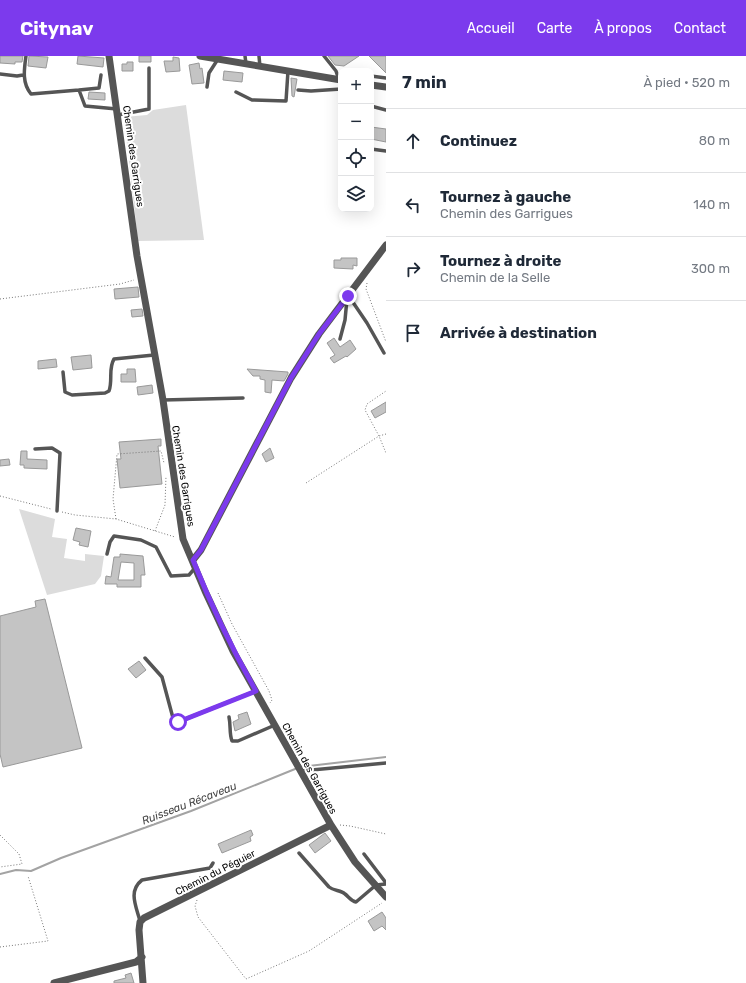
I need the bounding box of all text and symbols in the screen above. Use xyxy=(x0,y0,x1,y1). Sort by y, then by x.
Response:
text: Citynav xyxy=(20,17,93,40)
text: Accueil xyxy=(467,20,515,37)
text: Carte xyxy=(537,20,572,37)
text: À propos xyxy=(594,20,652,37)
text: Contact xyxy=(674,20,726,37)
map controls xyxy=(338,68,374,212)
button: + xyxy=(338,68,374,104)
text: 7 min xyxy=(402,72,447,92)
text: À pied · 520 m xyxy=(644,75,730,90)
button: − xyxy=(338,104,374,140)
street label: Chemin des Garrigues xyxy=(120,105,146,208)
icon: ahead xyxy=(402,130,424,152)
text: Continuez xyxy=(440,132,517,150)
text: 80 m xyxy=(699,133,730,148)
button: locate xyxy=(338,140,374,176)
button: layers xyxy=(338,176,374,212)
text: Tournez à gauche xyxy=(440,188,571,206)
icon: left xyxy=(402,194,424,216)
text: 140 m xyxy=(693,197,730,212)
text: Chemin des Garrigues xyxy=(440,206,573,221)
text: Tournez à droite xyxy=(440,252,561,270)
icon: right xyxy=(402,258,424,280)
text: 300 m xyxy=(691,261,730,276)
text: Chemin de la Selle xyxy=(440,270,550,285)
route end xyxy=(339,287,357,305)
icon: arrive xyxy=(402,322,424,344)
text: Arrivée à destination xyxy=(440,324,597,342)
street label: Chemin des Garrigues xyxy=(169,425,197,528)
route start xyxy=(169,713,187,731)
street label: Chemin des Garrigues xyxy=(279,721,339,816)
water label: Ruisseau Récaveau xyxy=(140,779,239,828)
street label: Chemin du Péguier xyxy=(173,847,258,898)

